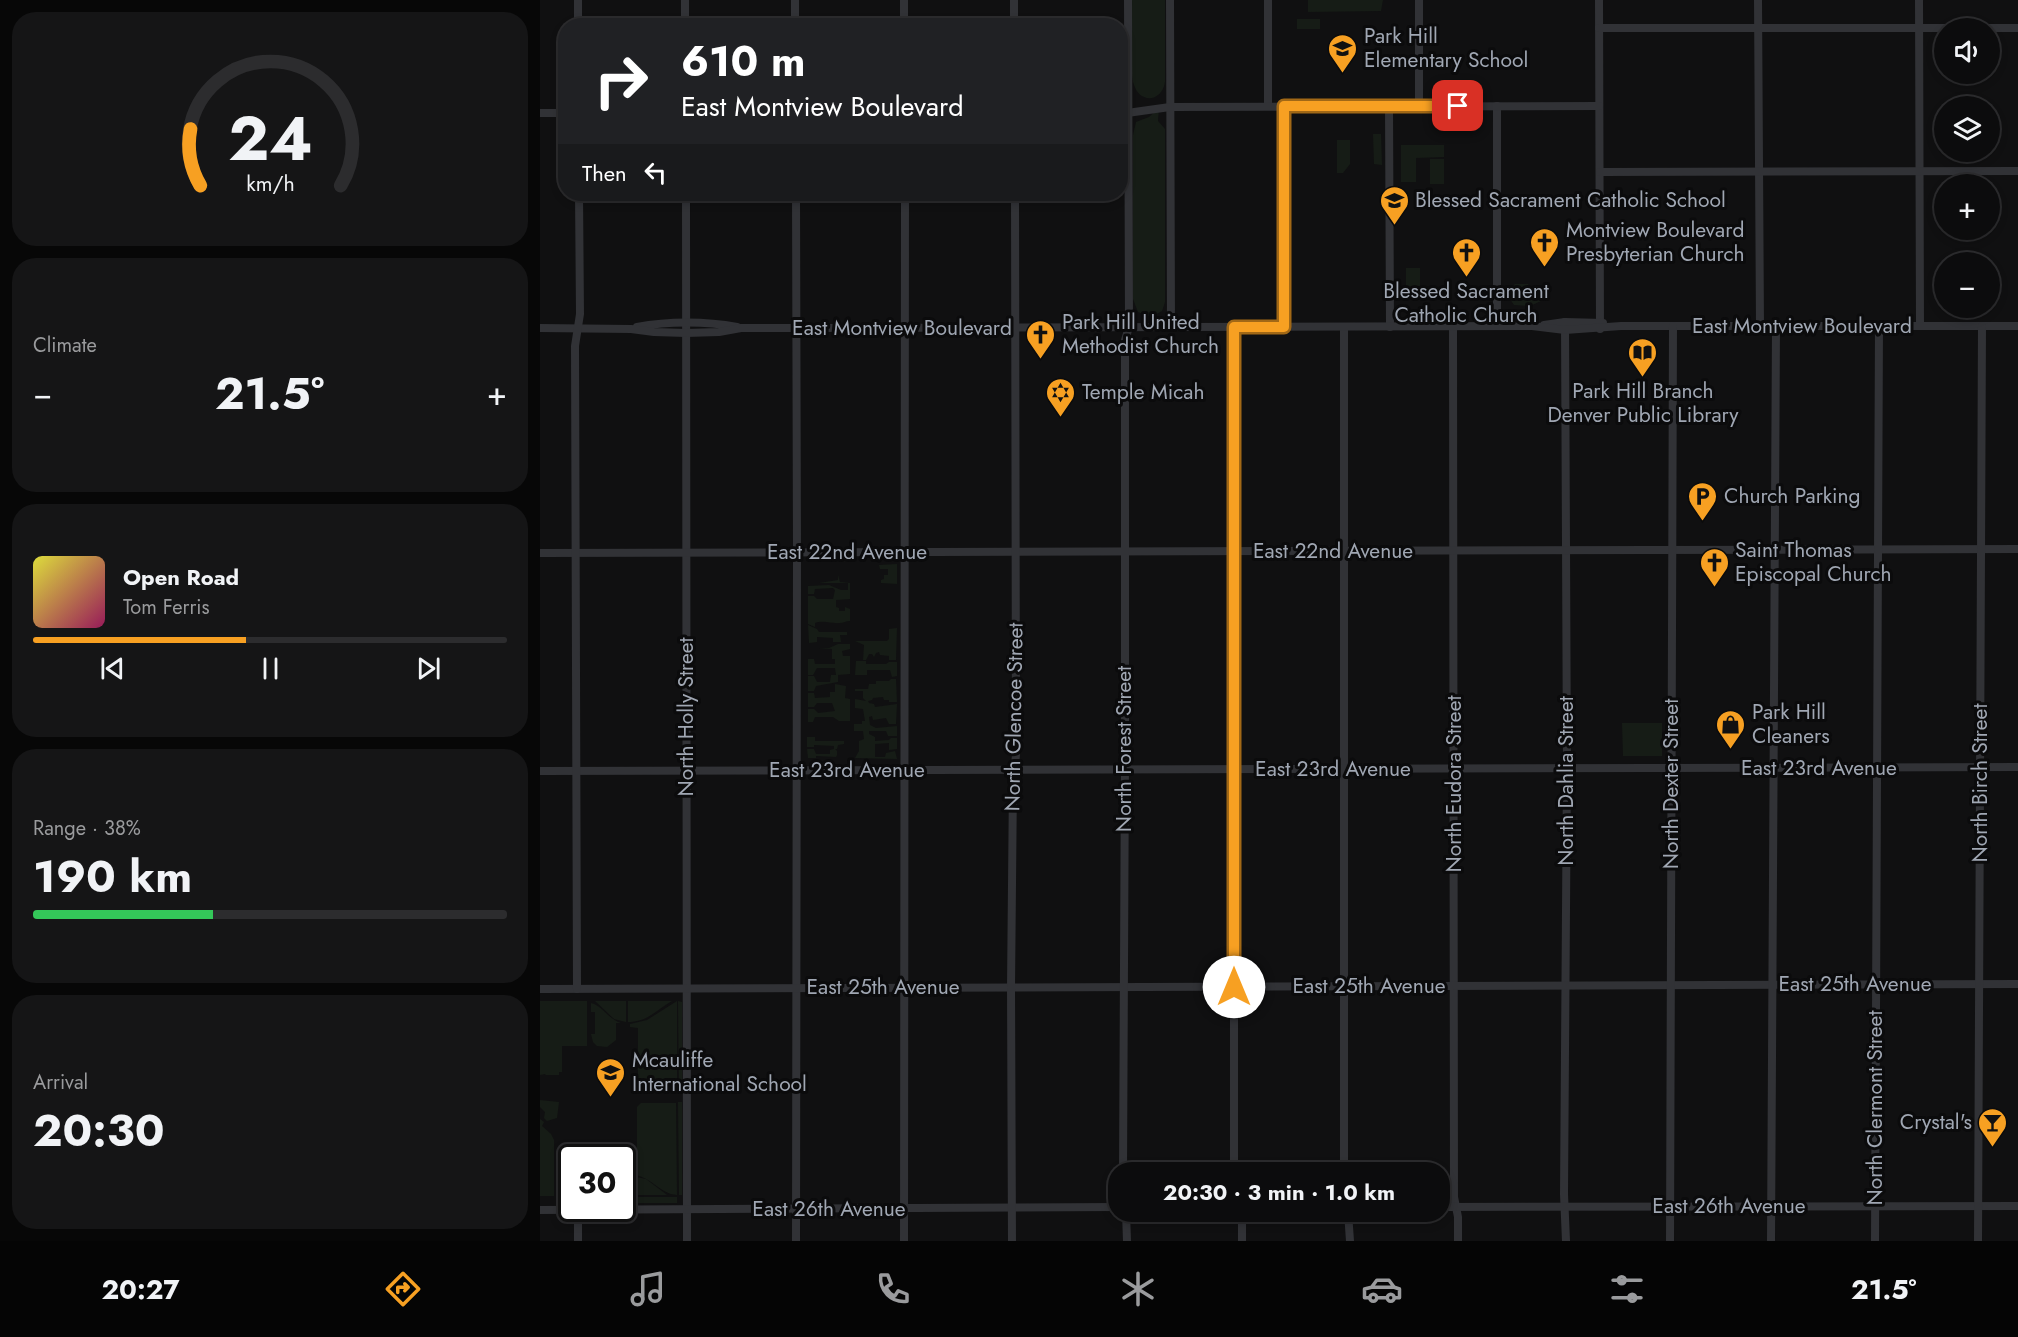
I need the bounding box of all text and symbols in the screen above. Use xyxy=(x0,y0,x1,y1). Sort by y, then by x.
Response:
map controls xyxy=(1934,18,2000,318)
button: sound xyxy=(1934,18,2000,84)
place label: Park Hill Elementary School xyxy=(1364,21,1528,75)
text: 610 m xyxy=(681,31,805,92)
school or university icon: Park Hill Elementary School xyxy=(1327,32,1359,74)
icon: right xyxy=(582,42,660,120)
pin xyxy=(1432,80,1483,131)
text: East Montview Boulevard xyxy=(681,87,964,126)
icon: arrive xyxy=(1441,89,1474,122)
text: 24 xyxy=(228,93,312,183)
button: layers xyxy=(1934,96,2000,162)
icon: left xyxy=(639,156,672,189)
text: Then xyxy=(582,157,627,189)
text: km/h xyxy=(246,168,294,199)
button: + xyxy=(1934,174,2000,240)
school or university icon: Blessed Sacrament Catholic School xyxy=(1378,184,1410,226)
place label: Blessed Sacrament Catholic School xyxy=(1415,185,1726,215)
place label: Montview Boulevard Presbyterian Church xyxy=(1566,215,1744,269)
church icon: Montview Boulevard Presbyterian Church xyxy=(1529,226,1561,268)
church icon: Blessed Sacrament Catholic Church xyxy=(1450,236,1482,278)
button: − xyxy=(1934,252,2000,318)
place label: Blessed Sacrament Catholic Church xyxy=(1383,276,1549,330)
place label: Park Hill United Methodist Church xyxy=(1062,307,1219,361)
street label: East Montview Boulevard xyxy=(1692,311,1912,341)
street label: East Montview Boulevard xyxy=(792,313,1012,343)
church icon: Park Hill United Methodist Church xyxy=(1025,318,1057,360)
text: Climate xyxy=(33,331,97,360)
library icon: Park Hill Branch Denver Public Library xyxy=(1627,336,1659,378)
text: 21.5° xyxy=(215,361,324,426)
text: − xyxy=(33,370,52,417)
text: + xyxy=(487,370,507,417)
synagogue icon: Temple Micah xyxy=(1045,376,1077,418)
place label: Park Hill Branch Denver Public Library xyxy=(1547,376,1739,430)
place label: Temple Micah xyxy=(1082,377,1204,407)
parking icon: Church Parking xyxy=(1687,480,1719,522)
place label: Church Parking xyxy=(1724,481,1861,511)
place label: Saint Thomas Episcopal Church xyxy=(1735,535,1892,589)
street label: East 22nd Avenue xyxy=(1253,536,1413,566)
street label: East 22nd Avenue xyxy=(767,537,927,567)
church icon: Saint Thomas Episcopal Church xyxy=(1698,546,1730,588)
text: Open Road xyxy=(123,561,239,593)
text: Tom Ferris xyxy=(123,593,210,622)
street label: North Glencoe Street xyxy=(997,622,1031,812)
street label: North Holly Street xyxy=(671,637,701,797)
icon: previous xyxy=(96,652,129,685)
icon: pause xyxy=(254,652,287,685)
icon: next xyxy=(412,652,445,685)
street label: North Forest Street xyxy=(1109,666,1139,832)
street label: North Eudora Street xyxy=(1439,695,1469,873)
street label: North Dahlia Street xyxy=(1551,696,1581,866)
place label: Park Hill Cleaners xyxy=(1752,697,1830,751)
street label: North Dexter Street xyxy=(1656,699,1686,869)
street label: North Birch Street xyxy=(1965,704,1995,862)
shop icon: Park Hill Cleaners xyxy=(1715,708,1747,750)
street label: East 23rd Avenue xyxy=(1741,753,1897,783)
street label: East 23rd Avenue xyxy=(1255,754,1411,784)
street label: East 23rd Avenue xyxy=(769,755,925,785)
text: Range · 38% xyxy=(33,814,141,843)
text: 190 km xyxy=(33,844,192,909)
position arrow xyxy=(1202,955,1266,1019)
street label: East 25th Avenue xyxy=(1778,969,1932,999)
street label: East 25th Avenue xyxy=(1292,971,1446,1001)
street label: East 25th Avenue xyxy=(806,972,960,1002)
street label: North Clermont Street xyxy=(1860,1011,1890,1205)
place label: Mcauliffe International School xyxy=(632,1045,807,1099)
school or university icon: Mcauliffe International School xyxy=(595,1056,627,1098)
text: Arrival xyxy=(33,1068,88,1097)
text: 20:30 xyxy=(33,1098,165,1163)
bar icon: Crystal's xyxy=(1977,1106,2009,1148)
place label: Crystal's xyxy=(1900,1107,1972,1137)
speed limit sign: 30 xyxy=(558,1144,636,1222)
text: 20:30 · 3 min · 1.0 km xyxy=(1163,1176,1395,1208)
street label: East 26th Avenue xyxy=(1652,1191,1806,1221)
street label: East 26th Avenue xyxy=(752,1194,906,1224)
icon: directions xyxy=(382,1268,424,1310)
icon: music xyxy=(627,1268,669,1310)
icon: phone xyxy=(872,1268,914,1310)
icon: climate xyxy=(1117,1268,1159,1310)
icon: car xyxy=(1361,1268,1403,1310)
icon: filters xyxy=(1606,1268,1648,1310)
text: 20:27 xyxy=(101,1270,180,1309)
text: 21.5° xyxy=(1851,1270,1917,1309)

